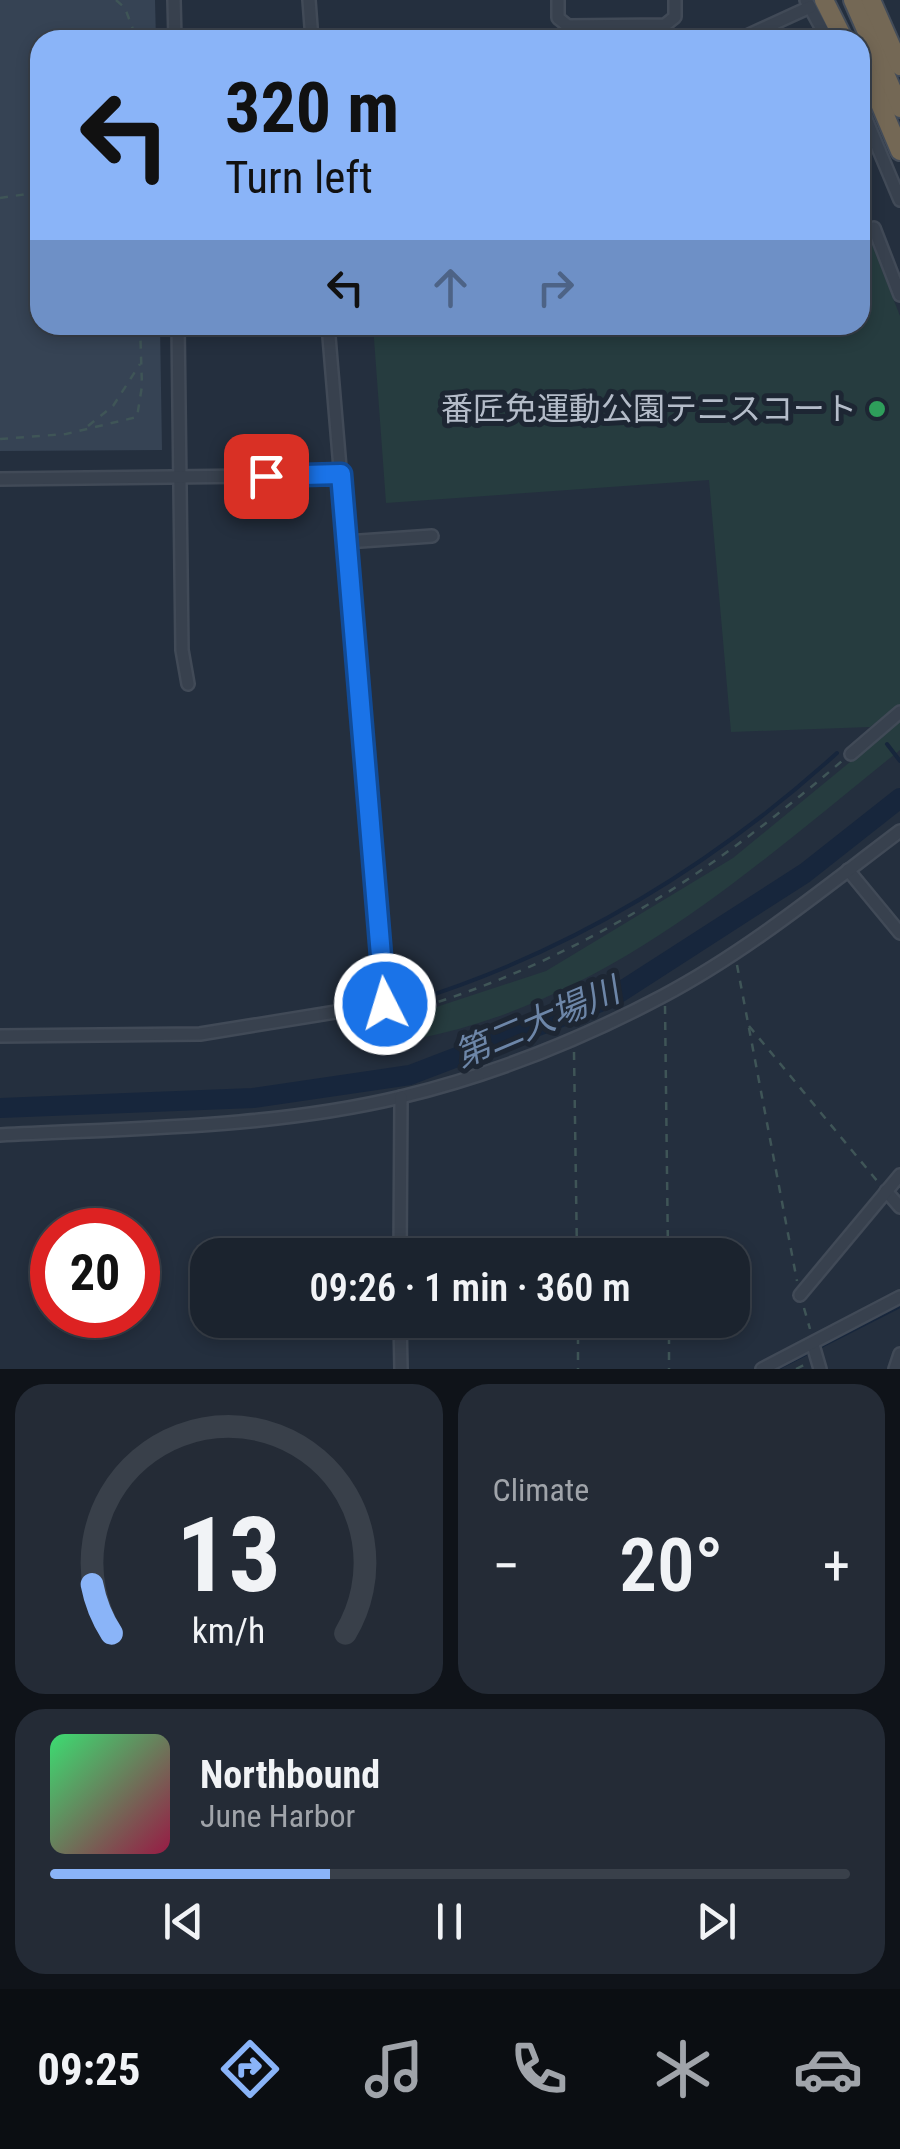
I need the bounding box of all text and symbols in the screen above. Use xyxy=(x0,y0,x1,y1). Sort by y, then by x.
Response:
text: 320 m xyxy=(225,67,399,149)
icon: left xyxy=(60,70,190,200)
text: Turn left xyxy=(225,151,373,204)
icon: left xyxy=(318,260,373,315)
icon: ahead xyxy=(423,260,478,315)
icon: right xyxy=(528,260,583,315)
place label: 番匠免運動公園テニスコート xyxy=(441,390,857,428)
marker: 番匠免運動公園テニスコート xyxy=(866,398,888,420)
pin xyxy=(224,434,309,519)
icon: arrive xyxy=(239,449,294,504)
position arrow xyxy=(333,952,437,1056)
water label: 第二大場川 xyxy=(448,968,629,1076)
speed limit sign: 20 xyxy=(30,1208,160,1338)
text: 09:26 · 1 min · 360 m xyxy=(310,1266,630,1310)
text: Climate xyxy=(493,1471,589,1509)
text: 13 xyxy=(176,1495,281,1616)
text: 20° xyxy=(619,1521,724,1609)
text: − xyxy=(493,1534,520,1598)
text: + xyxy=(823,1534,850,1598)
text: km/h xyxy=(192,1610,266,1652)
text: Northbound xyxy=(200,1753,380,1797)
text: June Harbor xyxy=(200,1797,355,1835)
icon: previous xyxy=(156,1894,211,1949)
icon: pause xyxy=(422,1894,477,1949)
icon: next xyxy=(689,1894,744,1949)
icon: directions xyxy=(215,2034,285,2104)
icon: music xyxy=(359,2034,429,2104)
icon: phone xyxy=(504,2034,574,2104)
icon: climate xyxy=(648,2034,718,2104)
icon: car xyxy=(793,2034,863,2104)
text: 09:25 xyxy=(37,2043,141,2096)

